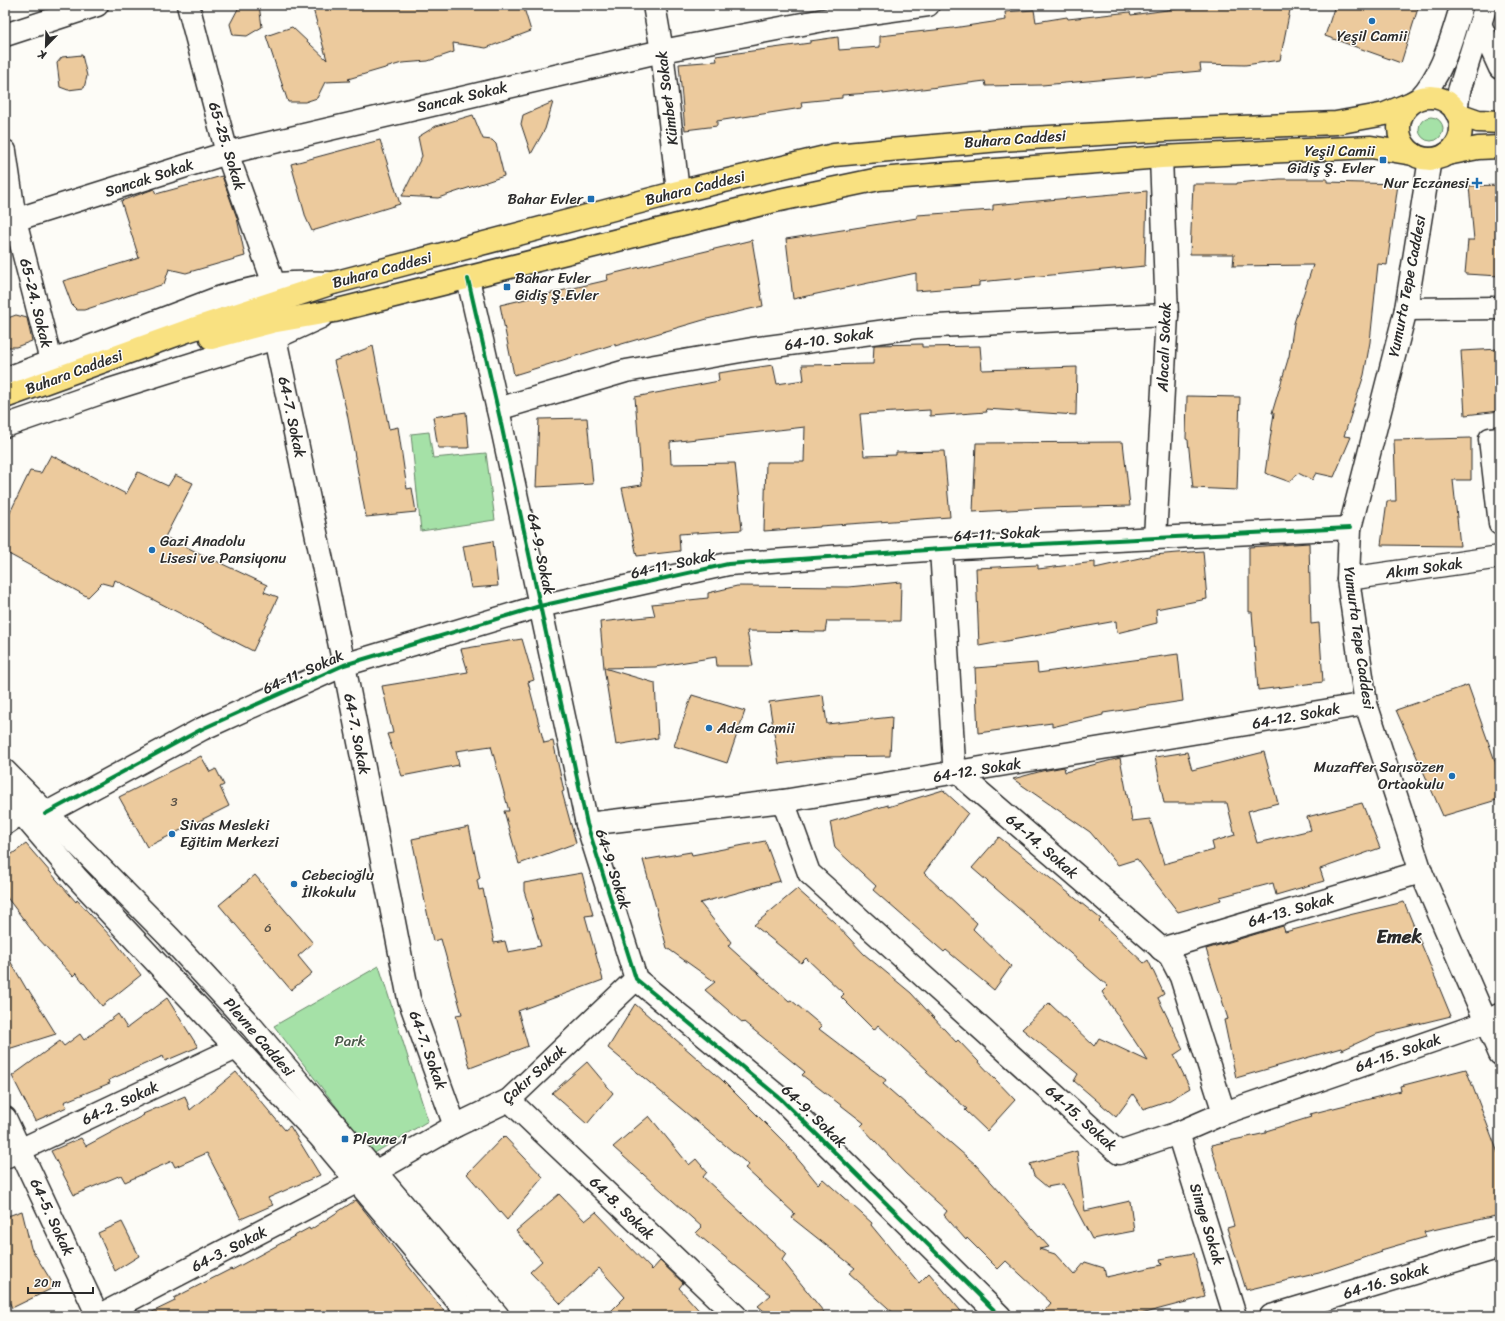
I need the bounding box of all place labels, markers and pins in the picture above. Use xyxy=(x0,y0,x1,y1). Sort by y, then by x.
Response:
marker: Yeşil Camii xyxy=(1367,16,1377,26)
place label: Yeşil Camii xyxy=(1337,23,1408,49)
place label: Yeşil Camii Gidiş Ş. Evler xyxy=(1287,138,1376,181)
marker: Yeşil Camii Gidiş Ş. Evler xyxy=(1378,155,1388,165)
place label: Nur Eczanesi xyxy=(1384,170,1470,196)
marker: Nur Eczanesi xyxy=(1472,178,1482,188)
place label: Bahar Evler xyxy=(508,186,584,212)
marker: Bahar Evler xyxy=(586,194,596,204)
place label: Bahar Evler Gidiş Ş.Evler xyxy=(515,265,600,308)
marker: Bahar Evler Gidiş Ş.Evler xyxy=(502,282,512,292)
place label: Gazi Anadolu Lisesi ve Pansiyonu xyxy=(160,528,286,571)
marker: Gazi Anadolu Lisesi ve Pansiyonu xyxy=(147,545,157,555)
place label: Adem Camii xyxy=(716,715,795,741)
marker: Adem Camii xyxy=(704,723,714,733)
place label: Muzaffer Sarısözen Ortaokulu xyxy=(1314,754,1444,797)
marker: Muzaffer Sarısözen Ortaokulu xyxy=(1447,771,1457,781)
place label: Sivas Mesleki Eğitim Merkezi xyxy=(180,812,280,855)
marker: Sivas Mesleki Eğitim Merkezi xyxy=(167,829,177,839)
place label: Cebecioğlu İlkokulu xyxy=(301,862,374,905)
marker: Cebecioğlu İlkokulu xyxy=(289,879,299,889)
place label: Plevne 1 xyxy=(353,1126,407,1152)
marker: Plevne 1 xyxy=(340,1134,350,1144)

